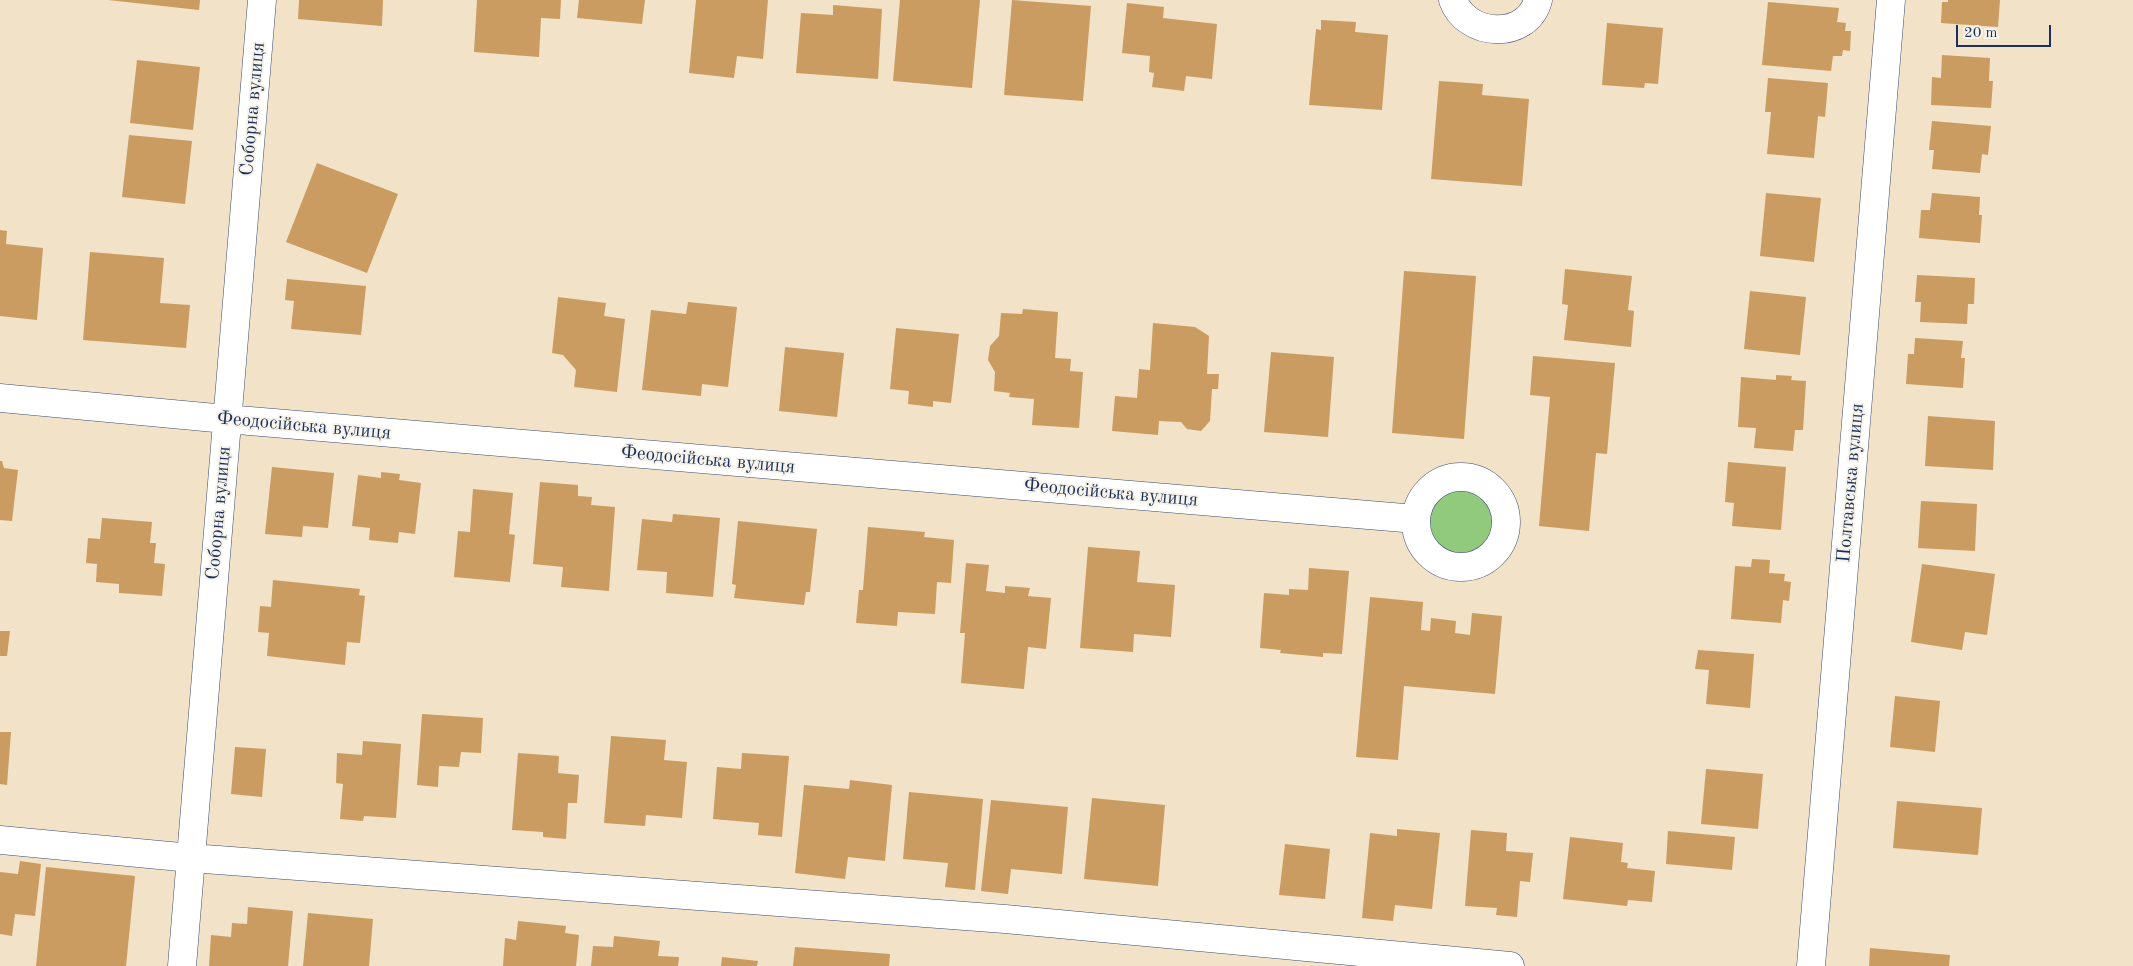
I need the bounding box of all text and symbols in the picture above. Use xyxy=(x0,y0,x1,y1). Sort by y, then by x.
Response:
scale bar xyxy=(1958,15,2053,47)
text: 20 m xyxy=(1964,26,1998,41)
street label: Соборна вулиця xyxy=(236,41,270,177)
street label: Полтавська вулиця xyxy=(1833,402,1869,564)
street label: Феодосійська вулиця xyxy=(216,407,392,445)
street label: Феодосійська вулиця xyxy=(620,441,796,479)
street label: Соборна вулиця xyxy=(202,445,236,581)
street label: Феодосійська вулиця xyxy=(1023,474,1199,512)

